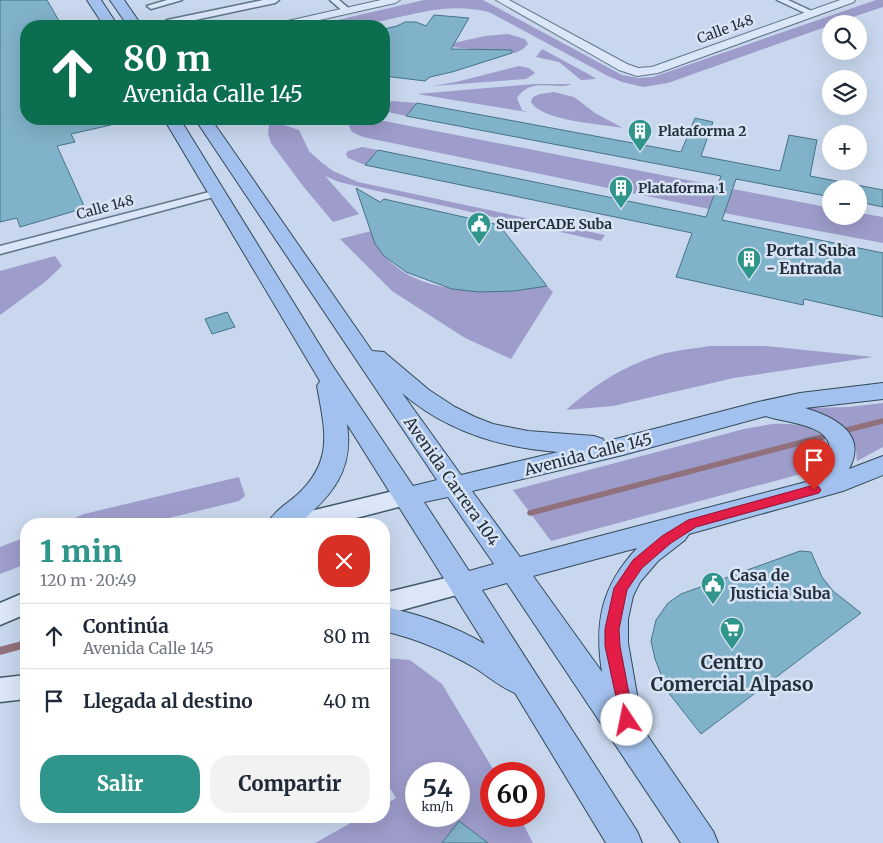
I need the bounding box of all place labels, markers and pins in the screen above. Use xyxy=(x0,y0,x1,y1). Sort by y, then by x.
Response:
building icon: Plataforma 2 xyxy=(627,118,653,152)
place label: Plataforma 2 xyxy=(658,122,747,140)
building icon: Plataforma 1 xyxy=(608,175,634,209)
place label: Plataforma 1 xyxy=(638,179,725,197)
public building icon: SuperCADE Suba xyxy=(466,211,492,245)
place label: SuperCADE Suba xyxy=(496,215,612,233)
place label: Portal Suba - Entrada xyxy=(766,240,856,278)
building icon: Portal Suba - Entrada xyxy=(736,246,762,280)
pin xyxy=(793,439,835,490)
place label: Casa de Justicia Suba xyxy=(729,565,831,603)
public building icon: Casa de Justicia Suba xyxy=(700,571,726,605)
supermarket icon: Centro Comercial Alpaso xyxy=(719,616,745,650)
place label: Centro Comercial Alpaso xyxy=(651,650,813,696)

